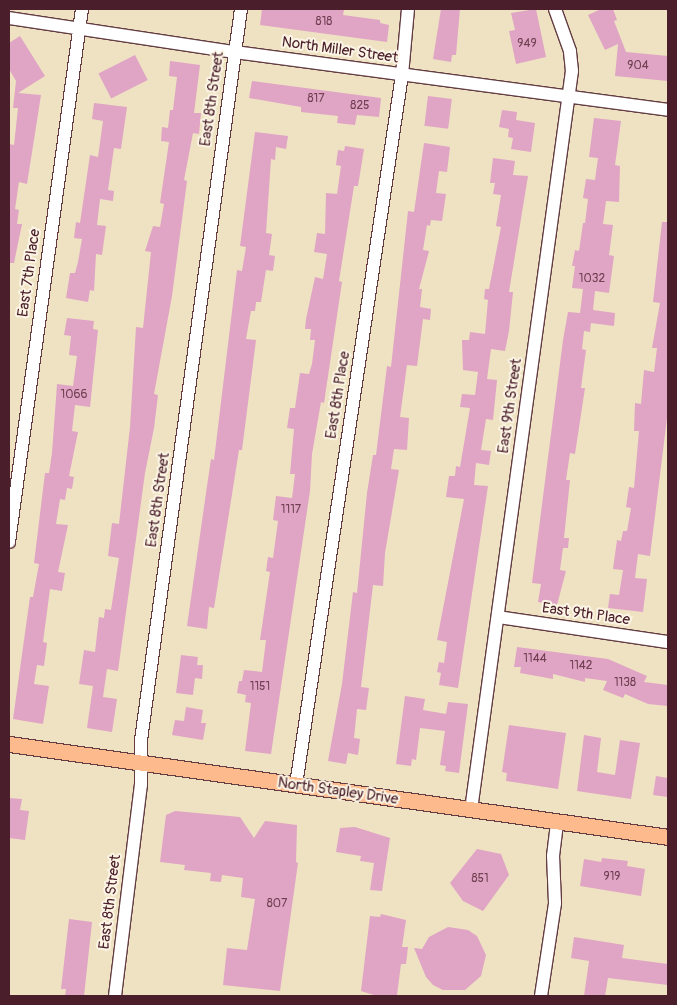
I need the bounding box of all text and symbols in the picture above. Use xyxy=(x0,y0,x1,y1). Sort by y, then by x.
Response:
house number: 818 xyxy=(316,15,332,29)
street label: North Miller Street xyxy=(281,33,399,67)
house number: 949 xyxy=(517,37,537,51)
street label: East 8th Street xyxy=(196,51,228,147)
house number: 904 xyxy=(627,59,649,73)
house number: 817 xyxy=(307,92,325,106)
house number: 825 xyxy=(350,99,370,113)
street label: East 7th Place xyxy=(14,228,44,318)
house number: 1032 xyxy=(579,272,605,286)
street label: East 8th Place xyxy=(322,350,354,440)
street label: East 9th Street xyxy=(494,357,526,455)
house number: 1066 xyxy=(61,388,87,402)
street label: East 8th Street xyxy=(142,452,174,548)
house number: 1117 xyxy=(281,503,301,517)
street label: East 9th Place xyxy=(541,599,631,629)
house number: 1144 xyxy=(523,652,547,666)
house number: 1142 xyxy=(569,659,593,673)
house number: 1138 xyxy=(614,676,636,690)
house number: 1151 xyxy=(250,680,270,694)
street label: North Stapley Drive xyxy=(277,774,399,808)
street label: East 8th Street xyxy=(95,854,125,950)
house number: 919 xyxy=(603,870,621,884)
house number: 851 xyxy=(471,872,489,886)
house number: 807 xyxy=(267,897,287,911)

